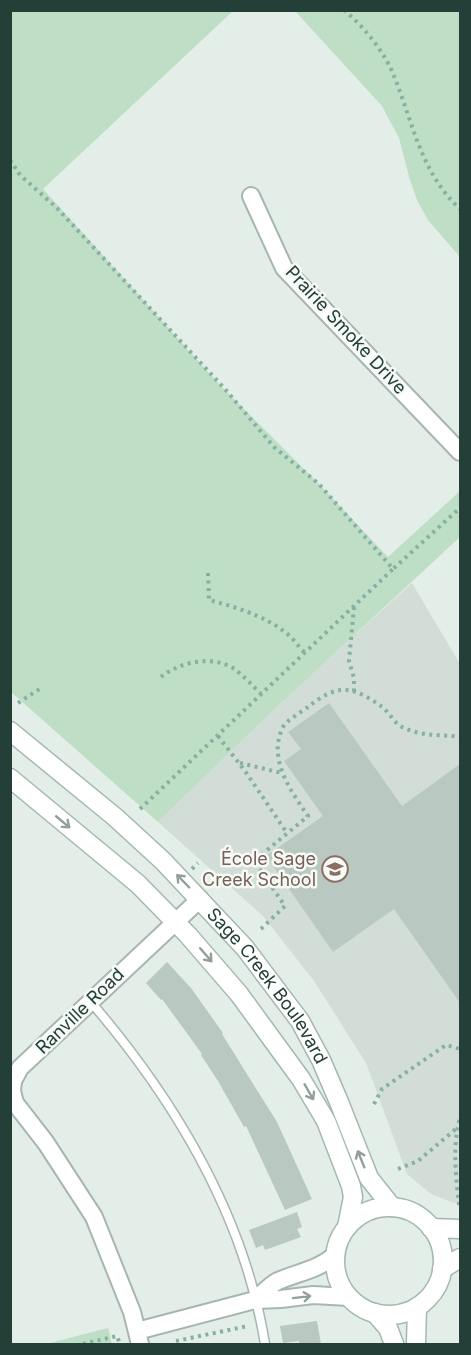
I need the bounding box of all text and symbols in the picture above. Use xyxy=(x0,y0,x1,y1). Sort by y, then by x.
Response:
street label: Prairie Smoke Drive xyxy=(282,261,411,398)
one-way arrow xyxy=(55,815,70,829)
place label: École Sage Creek School xyxy=(202,847,316,890)
school or university icon: École Sage Creek School xyxy=(320,854,350,884)
one-way arrow xyxy=(176,874,190,889)
street label: Sage Creek Boulevard xyxy=(203,903,332,1067)
one-way arrow xyxy=(199,947,213,962)
street label: Ranville Road xyxy=(31,963,128,1058)
one-way arrow xyxy=(303,1083,315,1100)
one-way arrow xyxy=(355,1150,366,1169)
one-way arrow xyxy=(292,1291,312,1302)

